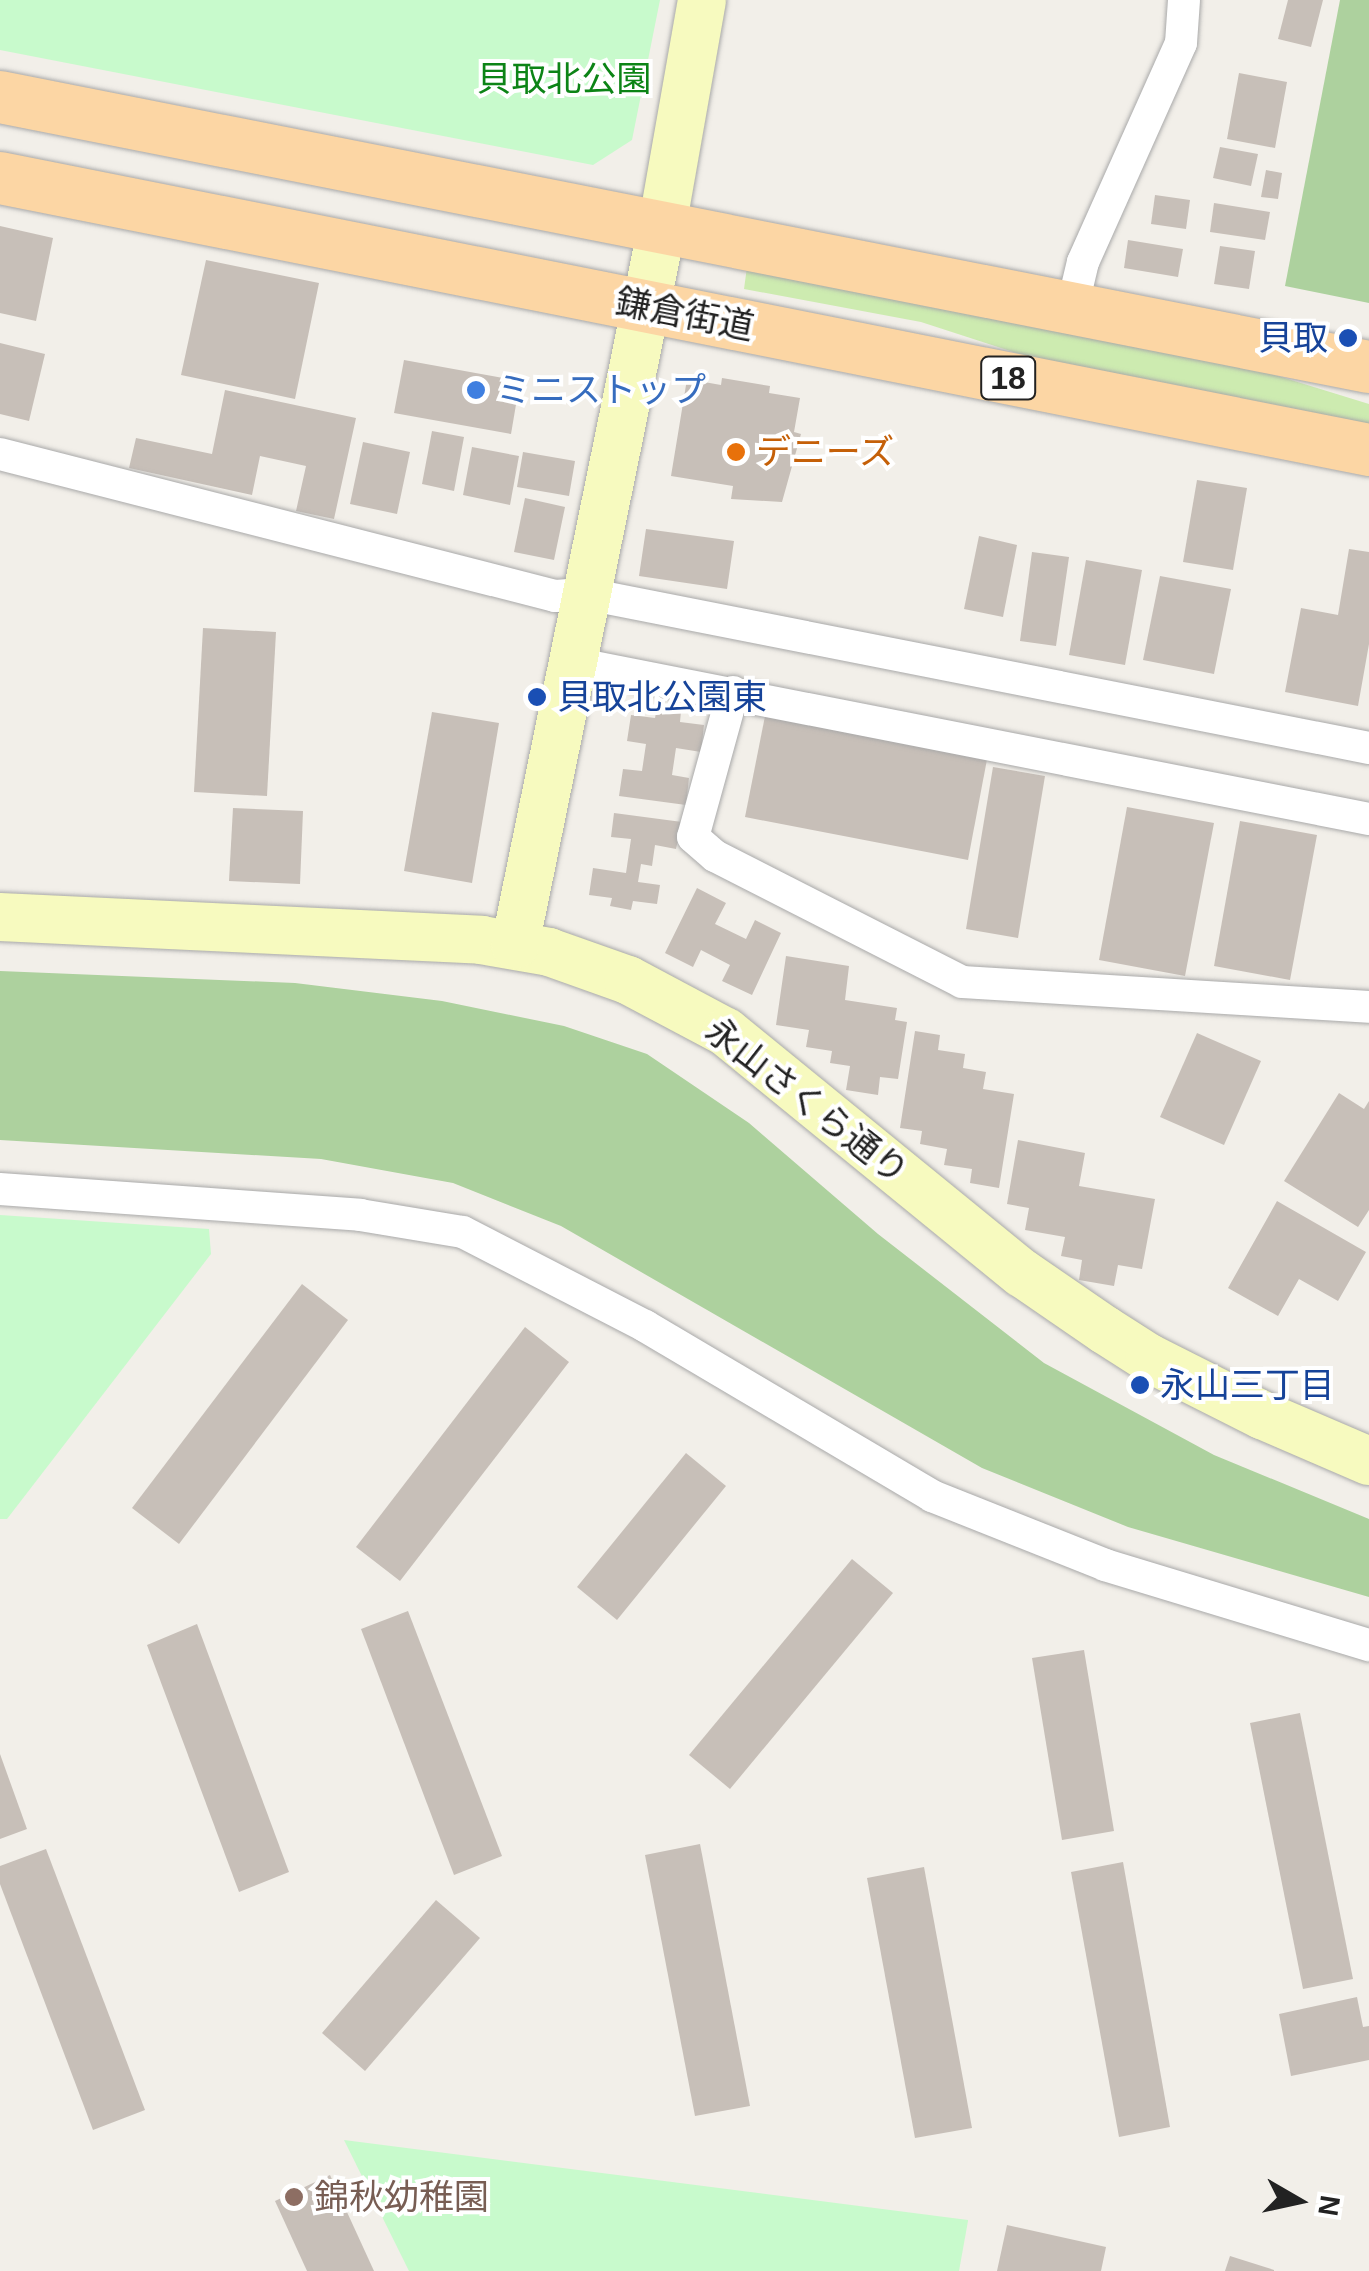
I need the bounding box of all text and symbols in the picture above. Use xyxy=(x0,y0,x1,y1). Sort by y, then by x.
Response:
park label: 貝取北公園 xyxy=(477,58,651,100)
street label: 鎌倉街道 xyxy=(612,280,758,348)
place label: 貝取 xyxy=(1258,317,1328,359)
marker: 貝取 xyxy=(1337,327,1359,349)
road number: 18 xyxy=(978,351,1038,405)
place label: ミニストップ xyxy=(496,369,706,411)
marker: ミニストップ xyxy=(465,379,487,401)
place label: デニーズ xyxy=(756,431,896,473)
marker: デニーズ xyxy=(725,441,747,463)
place label: 貝取北公園東 xyxy=(557,676,767,718)
marker: 貝取北公園東 xyxy=(526,686,548,708)
street label: 永山さくら通り xyxy=(698,1009,916,1193)
place label: 永山三丁目 xyxy=(1160,1364,1335,1406)
marker: 永山三丁目 xyxy=(1129,1374,1151,1396)
north arrow xyxy=(1249,2151,1349,2251)
place label: 錦秋幼稚園 xyxy=(314,2176,489,2218)
marker: 錦秋幼稚園 xyxy=(283,2186,305,2208)
text: N xyxy=(1312,2193,1346,2218)

